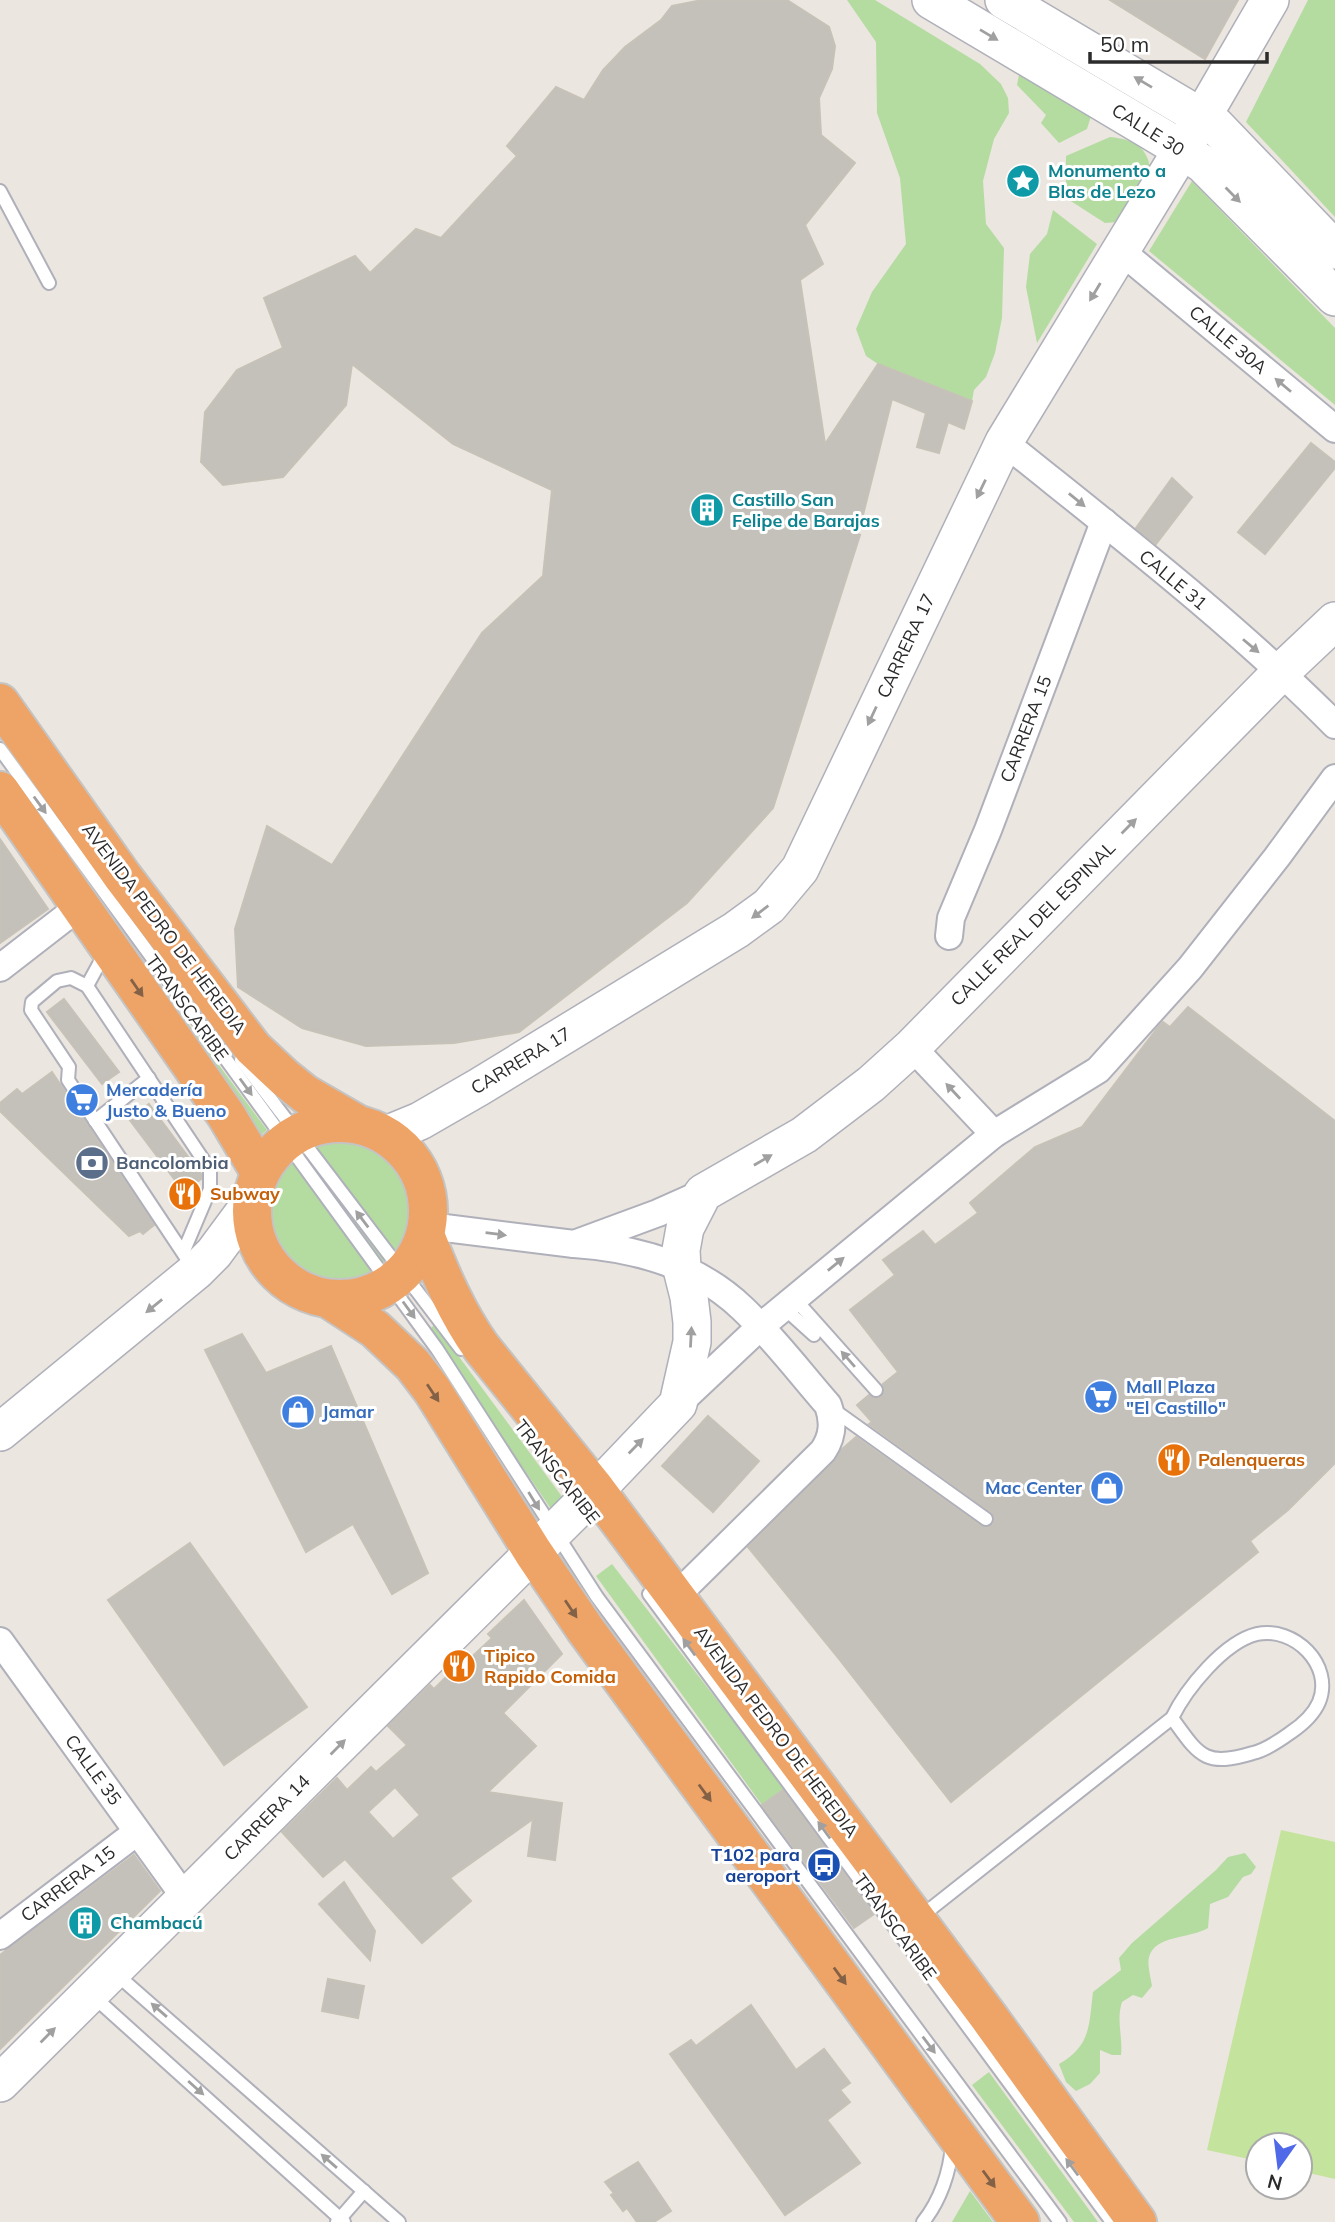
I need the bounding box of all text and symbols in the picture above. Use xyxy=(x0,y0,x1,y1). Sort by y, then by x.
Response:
scale bar xyxy=(1090,21,1267,65)
one-way arrow xyxy=(980,29,999,41)
text: 50 m xyxy=(1100,31,1149,57)
one-way arrow xyxy=(1134,76,1153,88)
street label: CALLE 30 xyxy=(1108,98,1189,161)
place label: Monumento a Blas de Lezo xyxy=(1048,159,1166,203)
place icon: Monumento a Blas de Lezo xyxy=(1004,162,1042,200)
one-way arrow xyxy=(1225,187,1241,203)
one-way arrow xyxy=(1089,283,1102,302)
street label: CALLE 30A xyxy=(1185,300,1272,379)
one-way arrow xyxy=(1274,378,1291,393)
one-way arrow xyxy=(975,479,987,499)
place label: Castillo San Felipe de Barajas xyxy=(732,488,880,532)
building icon: Castillo San Felipe de Barajas xyxy=(688,491,726,529)
one-way arrow xyxy=(1068,492,1085,507)
street label: CALLE 31 xyxy=(1135,545,1212,615)
street label: CARRERA 17 xyxy=(871,590,940,702)
one-way arrow xyxy=(1243,638,1260,653)
street label: CARRERA 15 xyxy=(995,672,1056,785)
one-way arrow xyxy=(866,706,878,726)
one-way arrow xyxy=(33,795,47,814)
street label: AVENIDA PEDRO DE HEREDIA xyxy=(77,818,251,1039)
one-way arrow xyxy=(1121,818,1138,835)
street label: CALLE REAL DEL ESPINAL xyxy=(945,836,1120,1011)
one-way arrow xyxy=(752,904,770,919)
street label: TRANSCARIBE xyxy=(141,950,234,1066)
one-way arrow xyxy=(130,979,144,997)
street label: CARRERA 17 xyxy=(467,1022,575,1099)
place label: Mercadería Justo & Bueno xyxy=(106,1078,226,1122)
one-way arrow xyxy=(238,1078,253,1096)
supermarket icon: Mercadería Justo & Bueno xyxy=(63,1081,101,1119)
one-way arrow xyxy=(944,1082,961,1099)
bank icon: Bancolombia xyxy=(73,1144,111,1182)
place label: Bancolombia xyxy=(116,1151,229,1174)
one-way arrow xyxy=(753,1154,773,1166)
restaurant icon: Subway xyxy=(166,1175,204,1213)
place label: Subway xyxy=(210,1182,280,1205)
one-way arrow xyxy=(355,1211,370,1229)
one-way arrow xyxy=(485,1229,507,1240)
one-way arrow xyxy=(827,1256,845,1271)
one-way arrow xyxy=(146,1298,164,1313)
one-way arrow xyxy=(402,1301,416,1319)
one-way arrow xyxy=(686,1326,697,1348)
one-way arrow xyxy=(840,1350,856,1368)
place label: Mall Plaza "El Castillo" xyxy=(1126,1375,1226,1419)
supermarket icon: Mall Plaza "El Castillo" xyxy=(1082,1378,1120,1416)
one-way arrow xyxy=(427,1383,440,1403)
shop icon: Jamar xyxy=(279,1393,317,1431)
place label: Jamar xyxy=(322,1400,375,1423)
street label: TRANSCARIBE xyxy=(509,1415,605,1528)
one-way arrow xyxy=(628,1438,644,1455)
restaurant icon: Palenqueras xyxy=(1155,1441,1193,1479)
place label: Palenqueras xyxy=(1198,1448,1305,1471)
shop icon: Mac Center xyxy=(1088,1469,1126,1507)
place label: Mac Center xyxy=(985,1476,1083,1499)
one-way arrow xyxy=(527,1491,540,1510)
one-way arrow xyxy=(565,1599,578,1619)
street label: AVENIDA PEDRO DE HEREDIA xyxy=(689,1621,863,1842)
one-way arrow xyxy=(682,1638,696,1656)
place label: Tipico Rapido Comida xyxy=(484,1644,616,1688)
restaurant icon: Tipico Rapido Comida xyxy=(440,1647,478,1685)
street label: CALLE 35 xyxy=(60,1730,127,1810)
one-way arrow xyxy=(330,1739,346,1756)
street label: CARRERA 14 xyxy=(219,1770,315,1866)
one-way arrow xyxy=(698,1784,712,1802)
one-way arrow xyxy=(817,1821,831,1839)
street label: CARRERA 15 xyxy=(16,1840,120,1927)
place label: T102 para aeroport xyxy=(711,1843,800,1887)
bus stop icon: T102 para aeroport xyxy=(805,1846,843,1884)
street label: TRANSCARIBE xyxy=(849,1869,942,1985)
building icon: Chambacú xyxy=(66,1904,104,1942)
place label: Chambacú xyxy=(110,1911,203,1934)
one-way arrow xyxy=(833,1967,847,1985)
one-way arrow xyxy=(150,2003,167,2019)
one-way arrow xyxy=(40,2027,57,2044)
one-way arrow xyxy=(922,2036,936,2054)
one-way arrow xyxy=(187,2080,204,2096)
north arrow xyxy=(1244,2131,1314,2201)
one-way arrow xyxy=(321,2154,338,2169)
one-way arrow xyxy=(1065,2158,1079,2176)
text: N xyxy=(1265,2169,1285,2196)
one-way arrow xyxy=(982,2170,996,2189)

